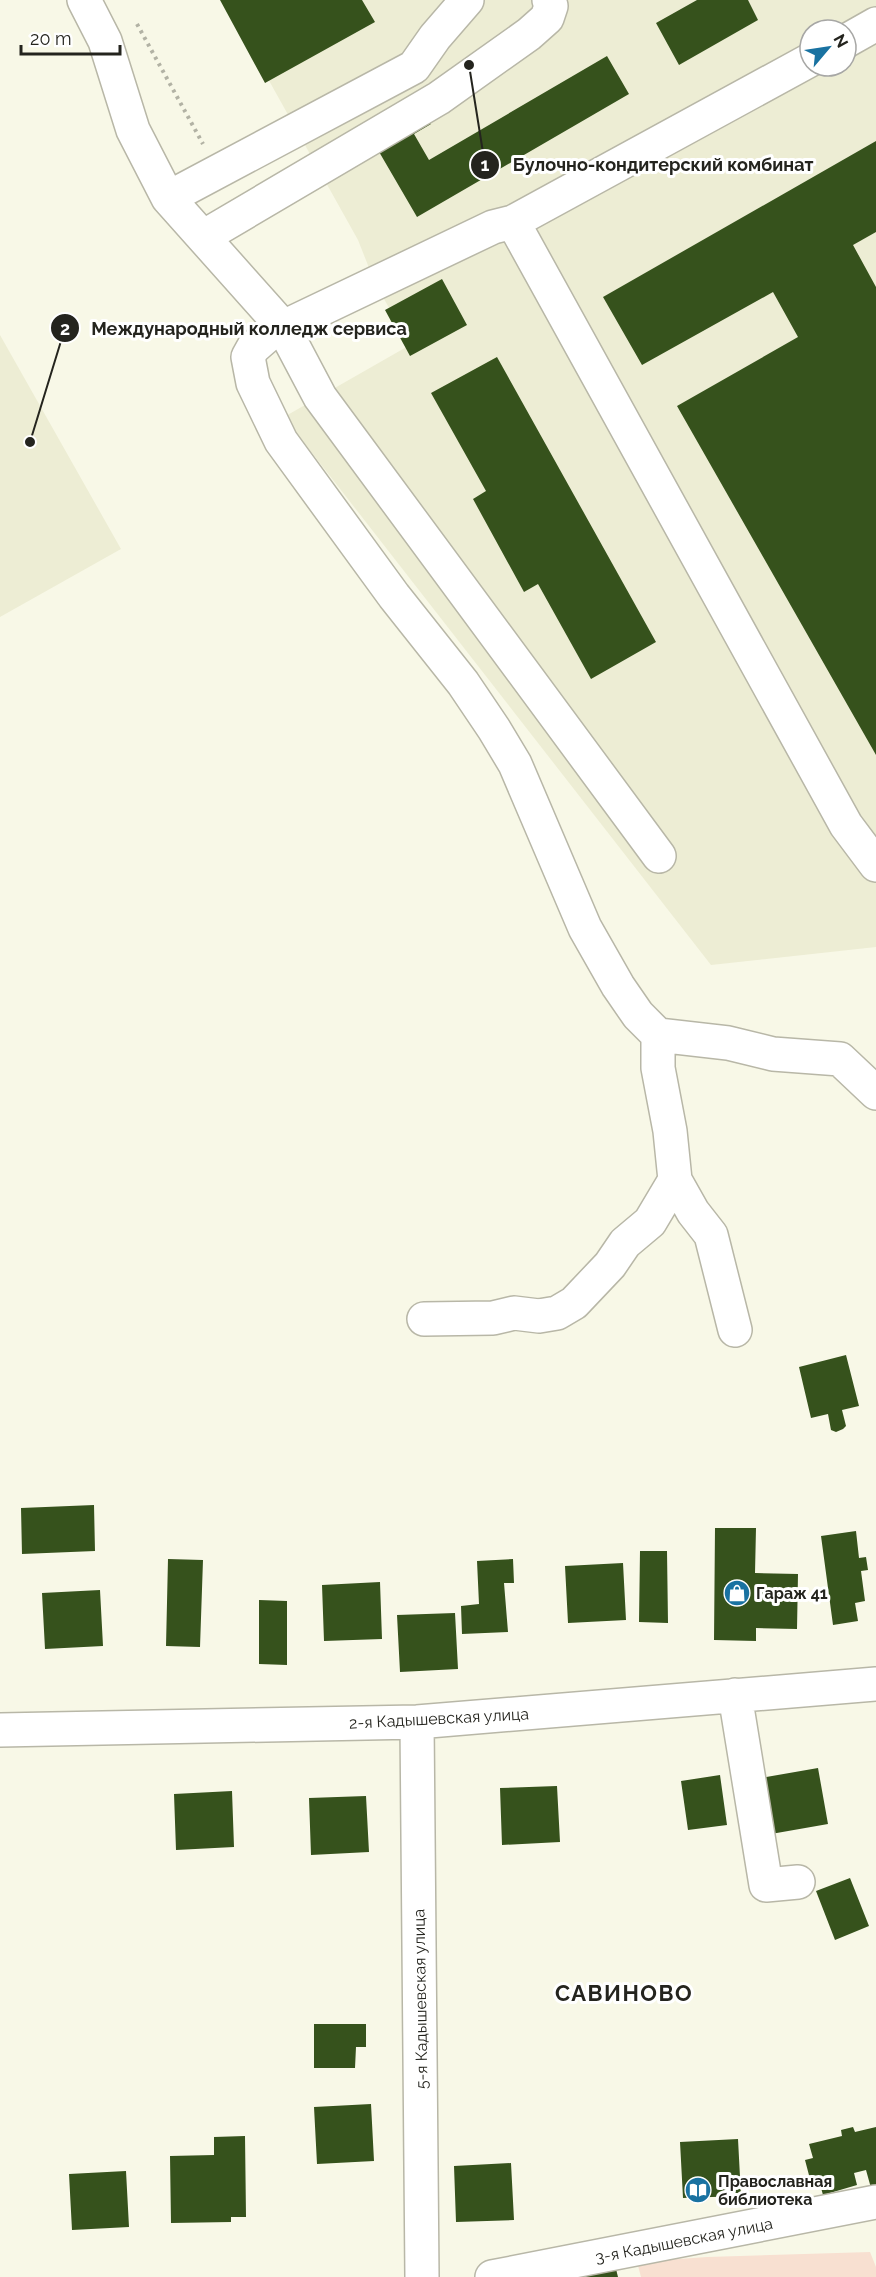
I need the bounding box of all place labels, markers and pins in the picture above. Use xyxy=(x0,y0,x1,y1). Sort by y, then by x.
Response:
callout: Булочно-кондитерский комбинат xyxy=(470,147,825,183)
callout: Международный колледж сервиса xyxy=(50,310,419,346)
shop icon: Гараж 41 xyxy=(722,1578,752,1608)
place label: Гараж 41 xyxy=(756,1584,828,1603)
place label: Православная библиотека xyxy=(718,2172,832,2209)
library icon: Православная библиотека xyxy=(683,2175,713,2205)

